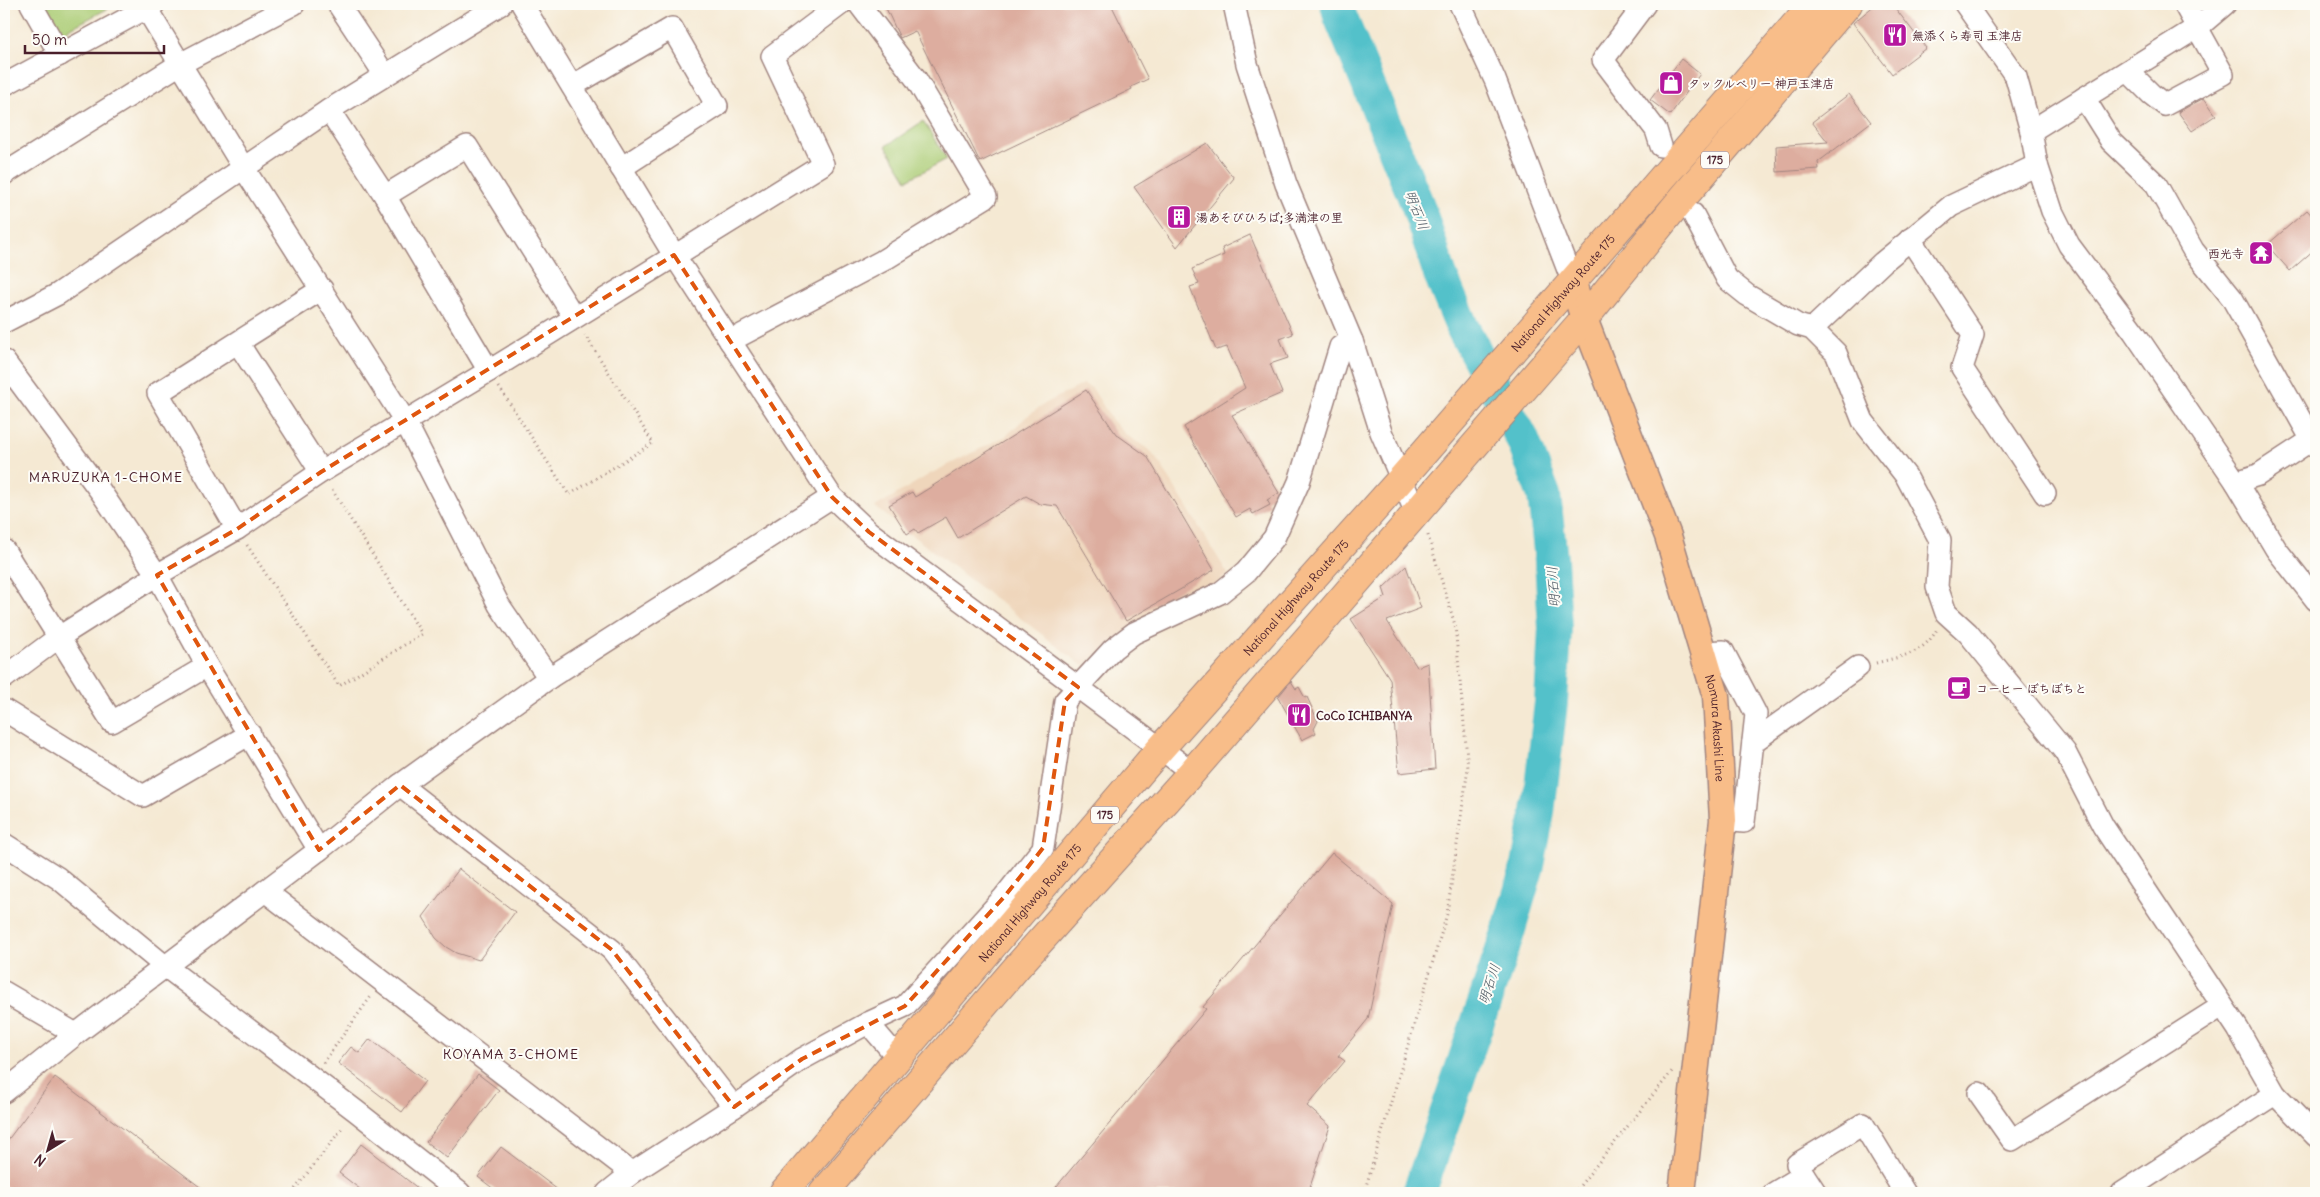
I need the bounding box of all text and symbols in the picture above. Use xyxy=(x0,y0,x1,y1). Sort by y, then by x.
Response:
scale bar xyxy=(25,22,164,54)
restaurant icon: 無添くら寿司 玉津店 xyxy=(1882,22,1908,48)
place label: 無添くら寿司 玉津店 xyxy=(1912,28,2023,43)
text: 50 m xyxy=(32,30,67,49)
shop icon: タックルベリー 神戸玉津店 xyxy=(1658,70,1684,96)
place label: タックルベリー 神戸玉津店 xyxy=(1688,76,1834,91)
road number: 175 xyxy=(1701,152,1729,168)
water label: 明石川 xyxy=(1401,187,1433,233)
building icon: 湯あそびひろば;多満津の里 xyxy=(1166,204,1192,230)
place label: 湯あそびひろば;多満津の里 xyxy=(1196,210,1343,225)
street label: National Highway Route 175 xyxy=(1508,231,1618,355)
temple icon: 西光寺 xyxy=(2248,240,2274,266)
place label: 西光寺 xyxy=(2208,246,2244,261)
district label: MARUZUKA 1-CHOME xyxy=(29,468,183,486)
street label: National Highway Route 175 xyxy=(1240,536,1351,658)
water label: 明石川 xyxy=(1543,565,1563,609)
street label: Nomura Akashi Line xyxy=(1702,672,1728,782)
cafe icon: コーヒー ぼちぼちと xyxy=(1946,675,1972,701)
place label: コーヒー ぼちぼちと xyxy=(1976,681,2086,696)
restaurant icon: CoCo ICHIBANYA xyxy=(1286,702,1312,728)
place label: CoCo ICHIBANYA xyxy=(1316,708,1413,723)
road number: 175 xyxy=(1091,806,1119,824)
street label: National Highway Route 175 xyxy=(975,840,1084,965)
water label: 明石川 xyxy=(1474,961,1504,1007)
district label: KOYAMA 3-CHOME xyxy=(443,1045,579,1063)
north arrow xyxy=(22,1124,72,1174)
text: N xyxy=(31,1150,49,1170)

